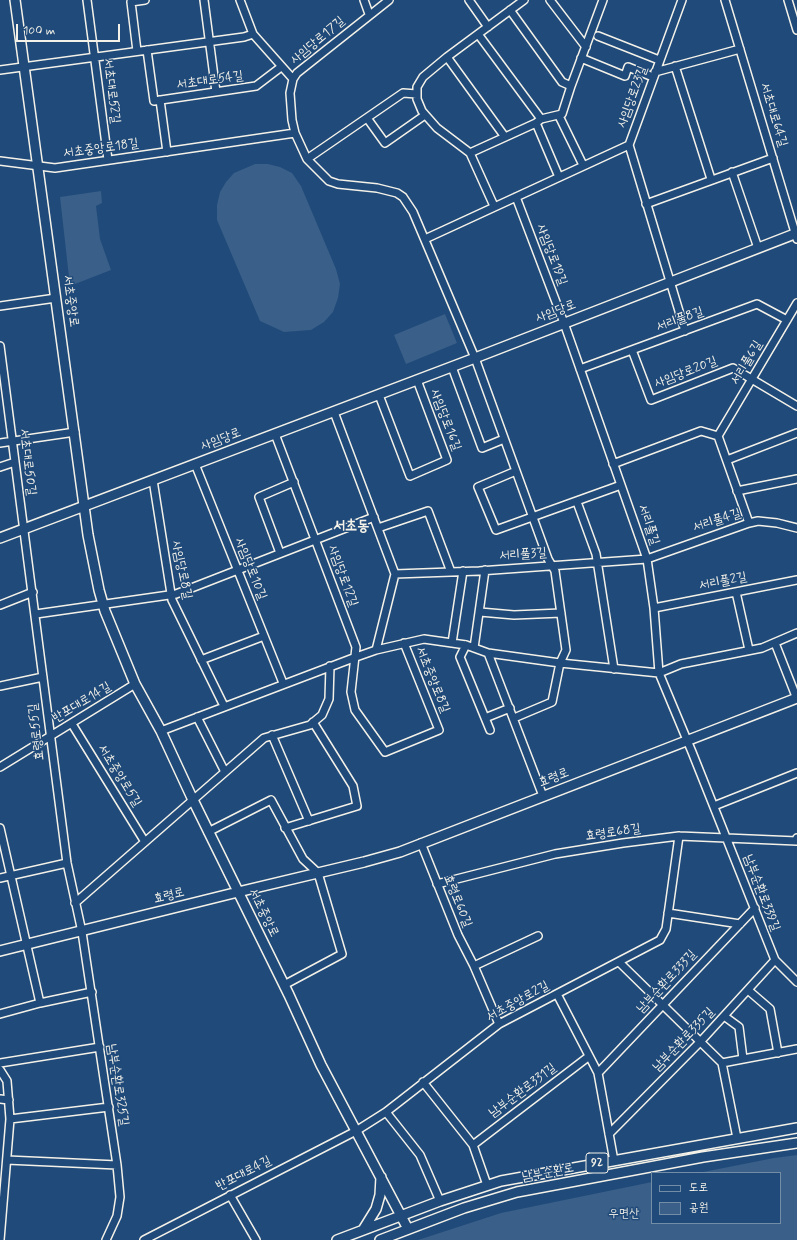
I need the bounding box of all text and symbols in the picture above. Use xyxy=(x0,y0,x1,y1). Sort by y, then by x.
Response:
street label: 사임당로17길 xyxy=(288,14,348,68)
scale bar xyxy=(18,16,122,42)
text: 100 m xyxy=(23,23,55,39)
street label: 서초대로52길 xyxy=(99,58,123,124)
street label: 사임당로23길 xyxy=(615,64,651,130)
street label: 서초대로54길 xyxy=(176,69,244,93)
street label: 서초대로64길 xyxy=(756,81,790,149)
street label: 서초중앙로18길 xyxy=(62,136,140,162)
street label: 사임당로19길 xyxy=(532,222,570,288)
street label: 서초중앙로 xyxy=(59,274,81,328)
street label: 사임당로 xyxy=(534,297,578,327)
street label: 서리풀8길 xyxy=(654,304,706,336)
street label: 서리풀6길 xyxy=(728,338,766,388)
street label: 사임당로20길 xyxy=(652,354,720,392)
street label: 사임당로16길 xyxy=(426,387,464,453)
street label: 사임당로 xyxy=(199,425,243,455)
street label: 서초대로50길 xyxy=(15,428,39,496)
street label: 서리풀길 xyxy=(634,503,662,547)
street label: 서리풀4길 xyxy=(691,506,743,536)
district label: 서초동 xyxy=(333,518,369,536)
street label: 사임당로10길 xyxy=(231,536,269,602)
street label: 사임당로8길 xyxy=(167,539,195,601)
street label: 사임당로12길 xyxy=(324,543,360,609)
street label: 서리풀3길 xyxy=(499,546,547,564)
street label: 서리풀2길 xyxy=(698,570,748,594)
street label: 서초중앙로8길 xyxy=(412,645,452,715)
street label: 반포대로14길 xyxy=(50,679,114,727)
street label: 효령로55길 xyxy=(26,703,48,761)
street label: 서초중앙로5길 xyxy=(94,742,144,810)
street label: 효령로 xyxy=(537,765,571,791)
street label: 효령로68길 xyxy=(584,821,642,845)
street label: 남부순환로339길 xyxy=(739,852,783,934)
street label: 효령로60길 xyxy=(439,872,475,930)
street label: 효령로 xyxy=(152,885,186,907)
street label: 서초중앙로 xyxy=(245,886,281,940)
street label: 남부순환로333길 xyxy=(634,947,700,1017)
street label: 서초중앙로2길 xyxy=(484,978,552,1026)
street label: 남부순환로335길 xyxy=(650,1005,718,1075)
street label: 남부순환로325길 xyxy=(103,1043,131,1127)
street label: 남부순환로331길 xyxy=(486,1061,560,1121)
street label: 반포대로4길 xyxy=(214,1153,274,1195)
road number: 92 xyxy=(586,1153,608,1173)
street label: 남부순환로 xyxy=(521,1160,575,1186)
legend xyxy=(651,1172,781,1224)
text: 도로 xyxy=(689,1180,708,1196)
text: 공원 xyxy=(689,1200,708,1216)
park label: 우면산 xyxy=(608,1206,640,1222)

